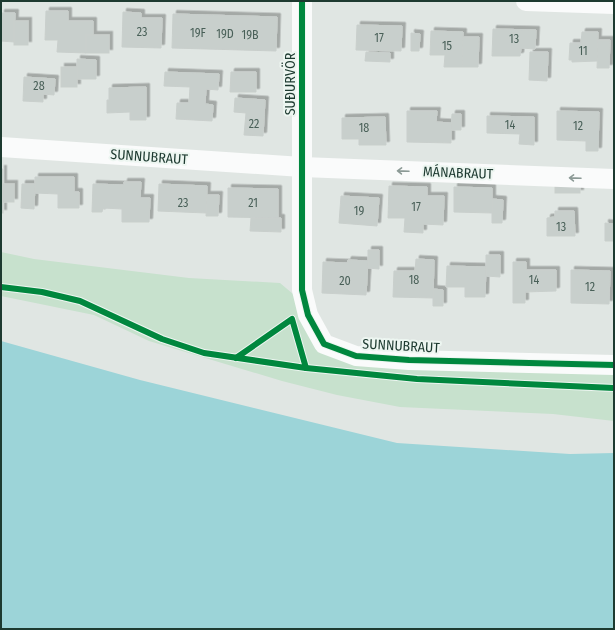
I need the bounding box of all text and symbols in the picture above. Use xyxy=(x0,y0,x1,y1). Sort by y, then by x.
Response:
house number: 23 xyxy=(137,25,147,39)
house number: 19F xyxy=(190,26,207,40)
house number: 19D xyxy=(216,27,234,41)
house number: 19B xyxy=(241,28,259,42)
house number: 17 xyxy=(374,31,384,45)
house number: 13 xyxy=(509,32,519,46)
house number: 15 xyxy=(442,39,453,53)
house number: 11 xyxy=(578,44,588,58)
street label: SUÐURVÖR xyxy=(281,52,299,115)
house number: 28 xyxy=(33,79,45,93)
house number: 22 xyxy=(249,117,259,131)
house number: 14 xyxy=(505,118,515,132)
house number: 12 xyxy=(573,119,583,133)
house number: 18 xyxy=(359,121,369,135)
street label: SUNNUBRAUT xyxy=(110,146,189,168)
street label: MÁNABRAUT xyxy=(423,162,494,183)
one-way arrow xyxy=(397,167,410,175)
one-way arrow xyxy=(569,174,582,182)
house number: 23 xyxy=(178,196,188,210)
house number: 21 xyxy=(248,196,258,210)
house number: 17 xyxy=(411,200,421,214)
house number: 19 xyxy=(354,204,364,218)
house number: 13 xyxy=(556,220,566,234)
house number: 18 xyxy=(409,273,419,287)
house number: 14 xyxy=(529,273,539,287)
house number: 20 xyxy=(339,274,351,288)
house number: 12 xyxy=(585,280,595,294)
street label: SUNNUBRAUT xyxy=(362,335,441,357)

